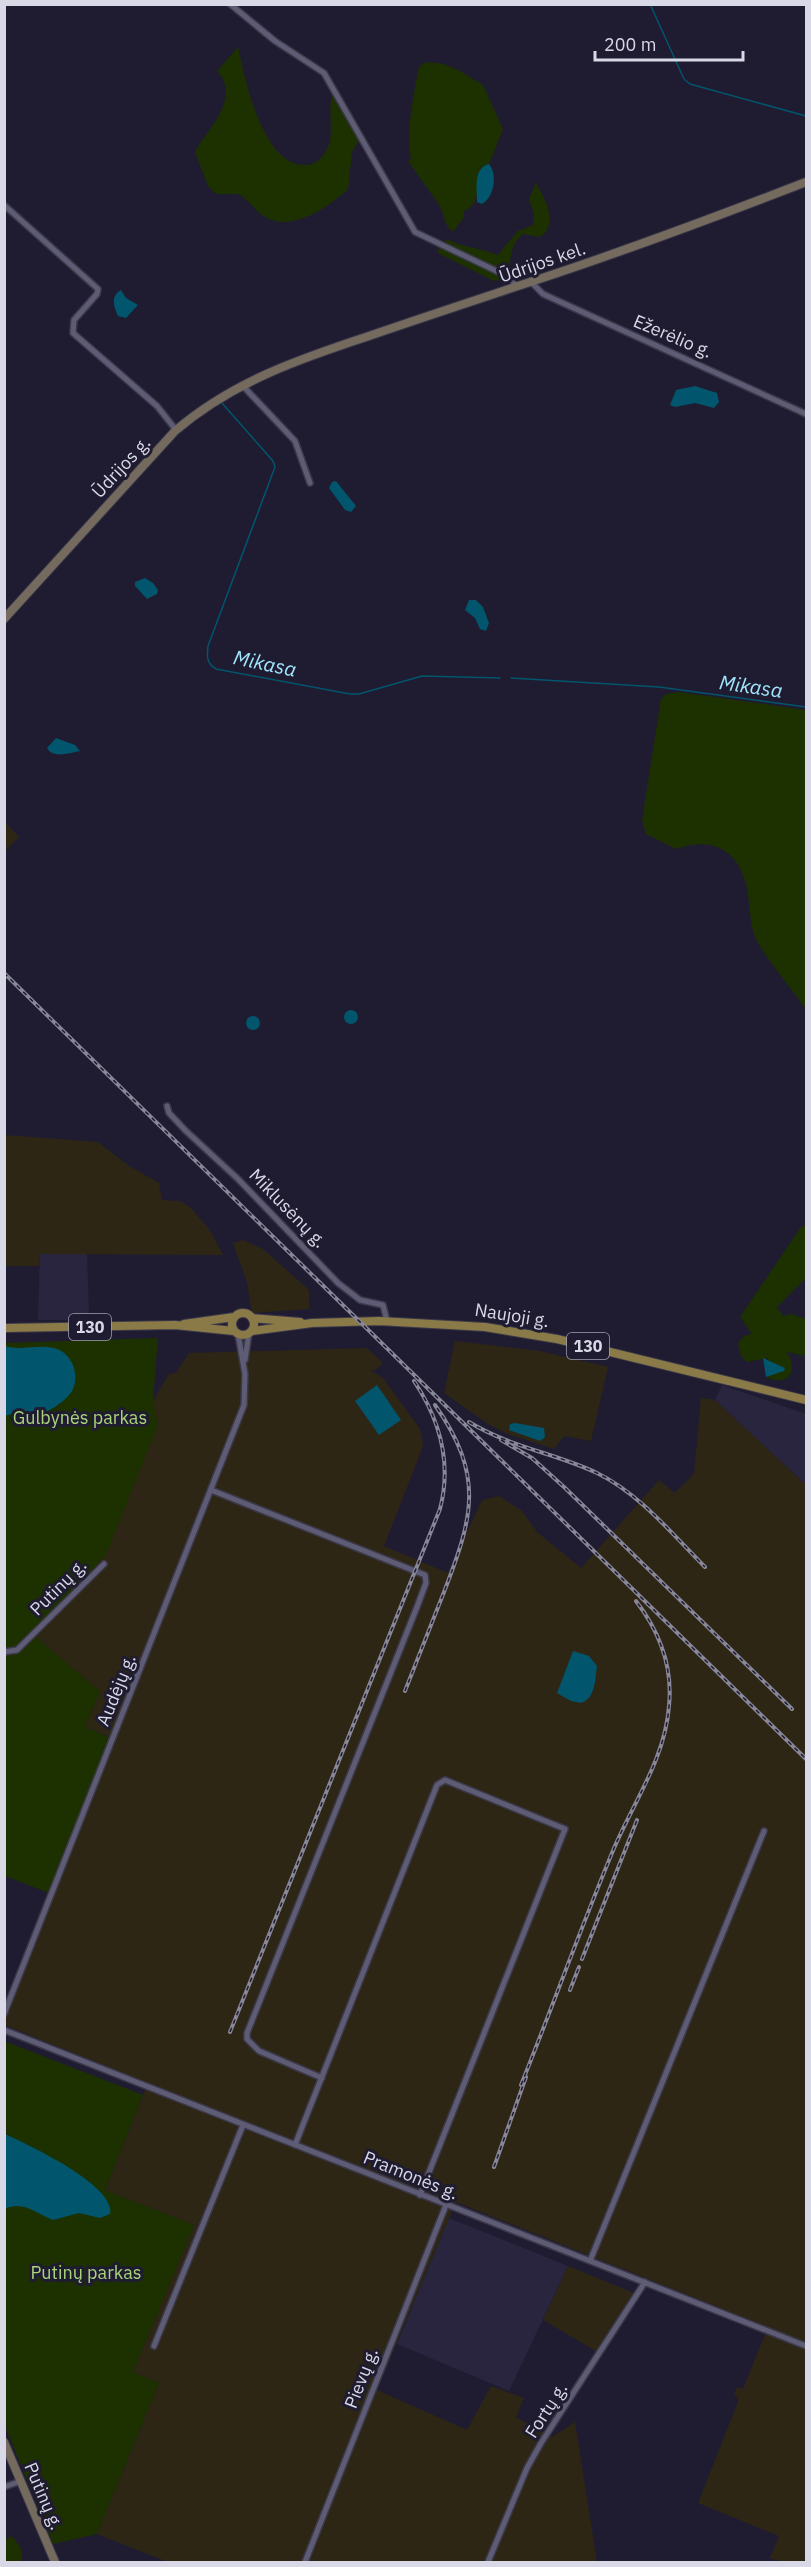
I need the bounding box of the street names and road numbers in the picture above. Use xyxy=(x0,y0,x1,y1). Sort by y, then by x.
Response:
street label: Ūdrijos kel. xyxy=(496,236,588,288)
street label: Ežerėlio g. xyxy=(630,309,716,363)
street label: Ūdrijos g. xyxy=(87,431,155,503)
street label: Miklusėnų g. xyxy=(244,1163,332,1253)
street label: Naujoji g. xyxy=(473,1298,551,1332)
road number: 130 xyxy=(69,1314,111,1340)
road number: 130 xyxy=(567,1333,609,1359)
street label: Putinų g. xyxy=(25,1554,91,1620)
street label: Audėjų g. xyxy=(91,1651,141,1729)
street label: Pramonės g. xyxy=(360,2146,462,2204)
street label: Pievų g. xyxy=(339,2344,383,2412)
street label: Fortų g. xyxy=(520,2378,572,2442)
street label: Putinų g. xyxy=(19,2459,69,2533)

